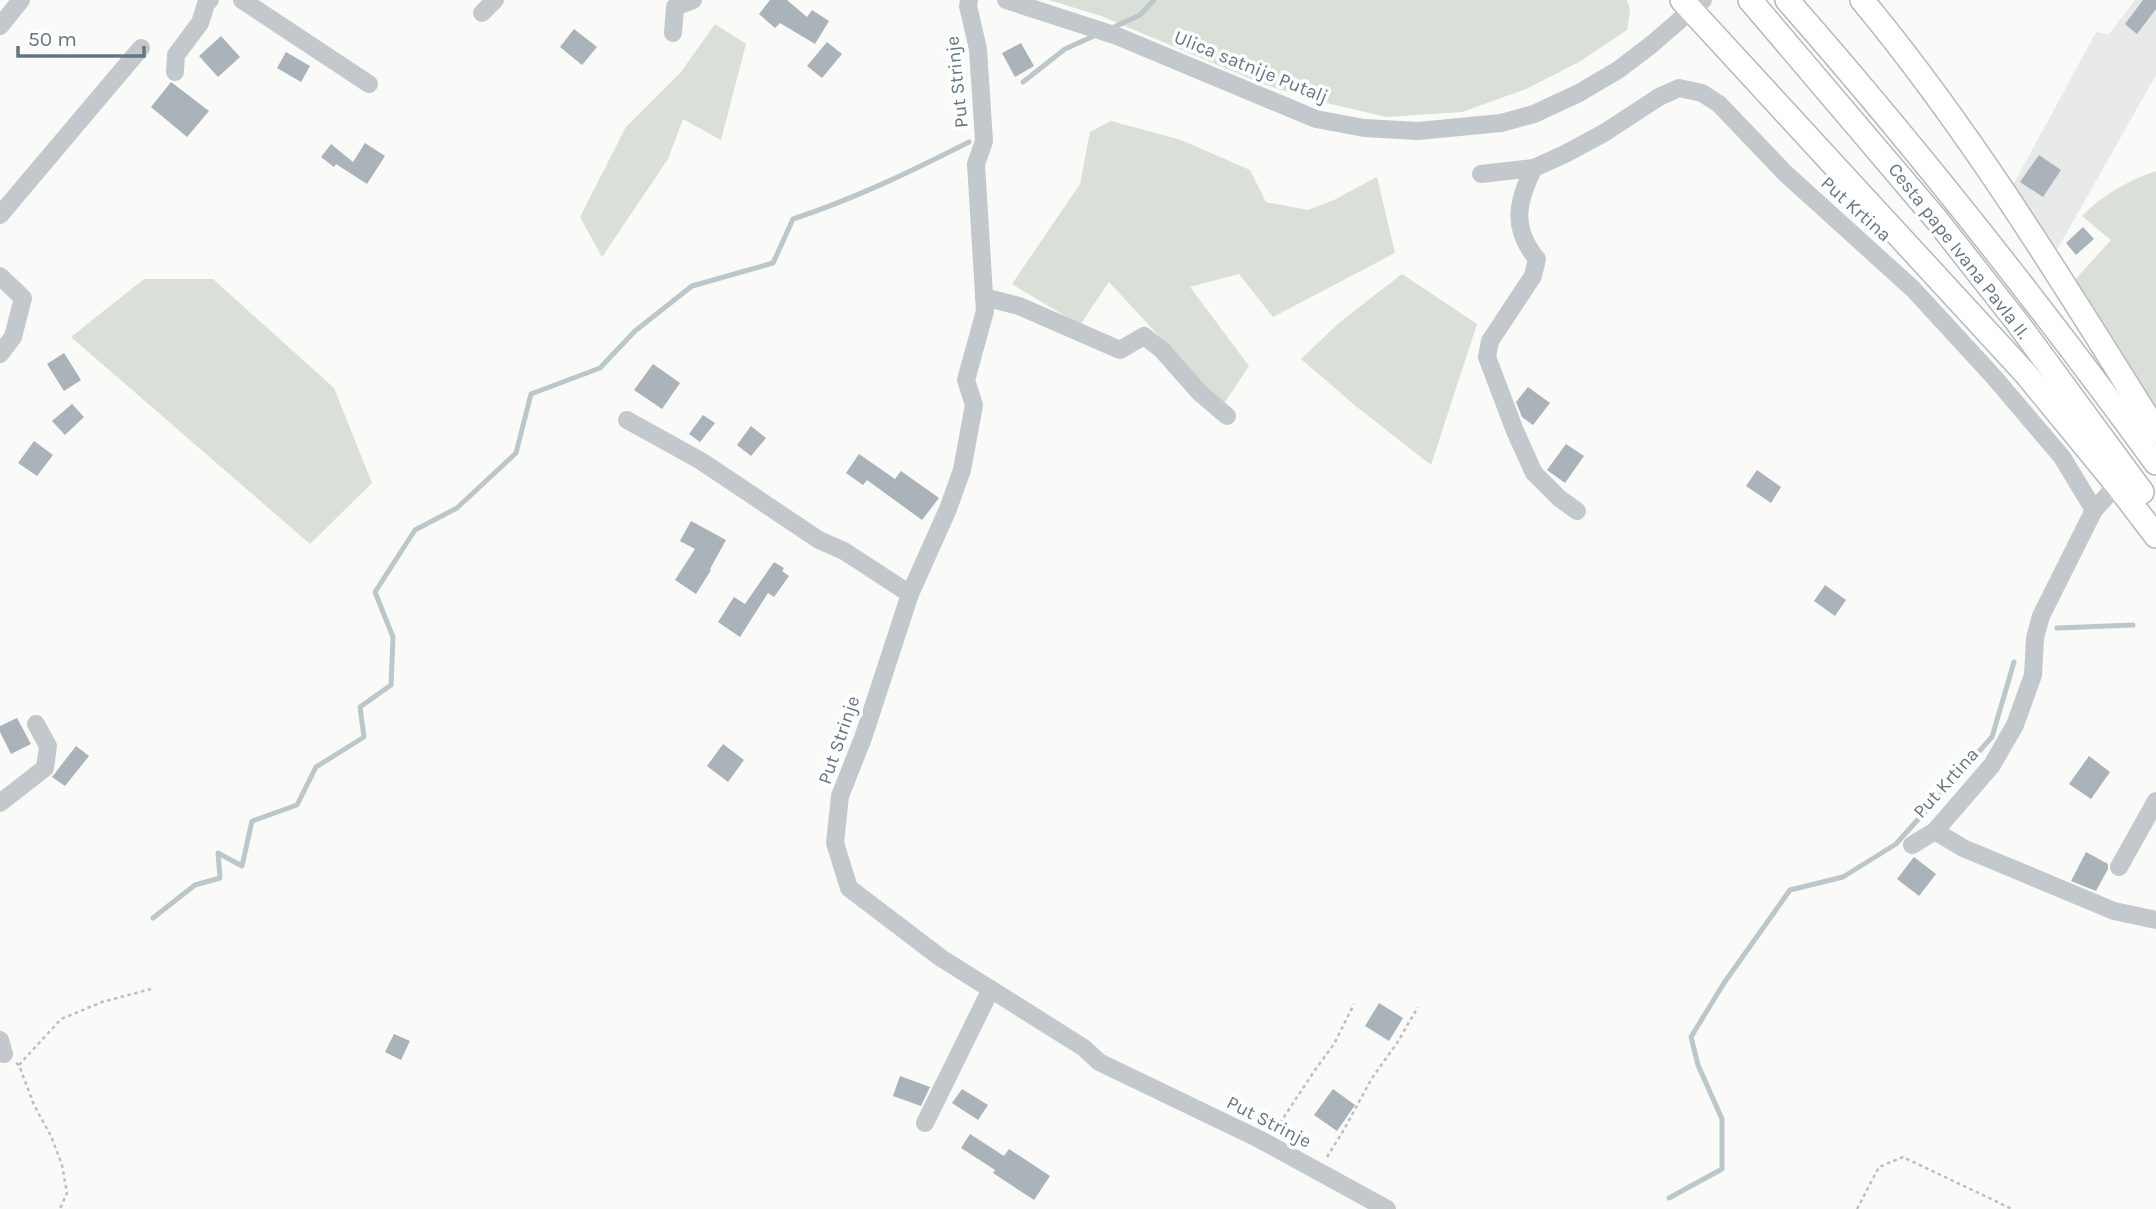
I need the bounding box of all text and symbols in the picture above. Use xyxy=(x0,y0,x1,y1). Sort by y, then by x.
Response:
scale bar xyxy=(18,14,144,58)
street label: Ulica satnije Putalj xyxy=(1171,26,1331,108)
text: 50 m xyxy=(28,27,77,51)
street label: Put Strinje xyxy=(941,35,973,129)
street label: Cesta pape Ivana Pavla II. xyxy=(1884,159,2034,343)
street label: Put Krtina xyxy=(1816,172,1896,246)
street label: Put Strinje xyxy=(814,693,864,787)
street label: Put Krtina xyxy=(1909,743,1983,823)
street label: Put Strinje xyxy=(1223,1091,1315,1153)

